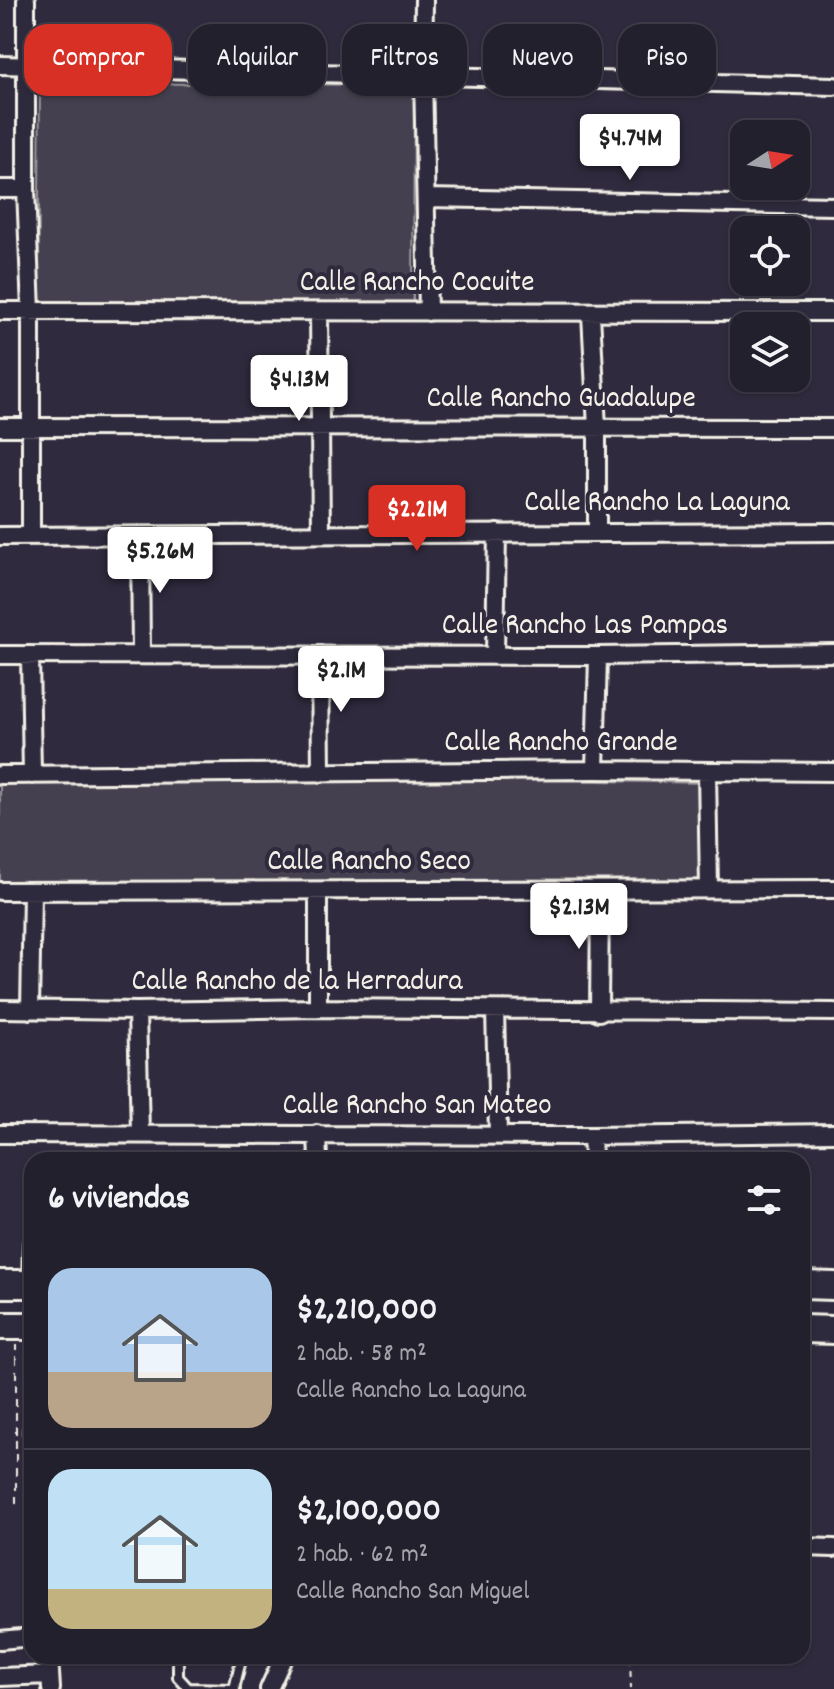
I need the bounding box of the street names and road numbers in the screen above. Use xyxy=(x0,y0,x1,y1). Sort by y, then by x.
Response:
street label: Calle Rancho Cocuite xyxy=(300,263,534,306)
street label: Calle Rancho Guadalupe xyxy=(426,379,696,422)
street label: Calle Rancho La Laguna xyxy=(524,483,791,526)
street label: Calle Rancho Las Pampas xyxy=(442,606,728,649)
street label: Calle Rancho Grande xyxy=(444,723,678,766)
street label: Calle Rancho Seco xyxy=(267,842,471,885)
street label: Calle Rancho de la Herradura xyxy=(131,962,463,1005)
street label: Calle Rancho San Mateo xyxy=(282,1086,552,1129)

